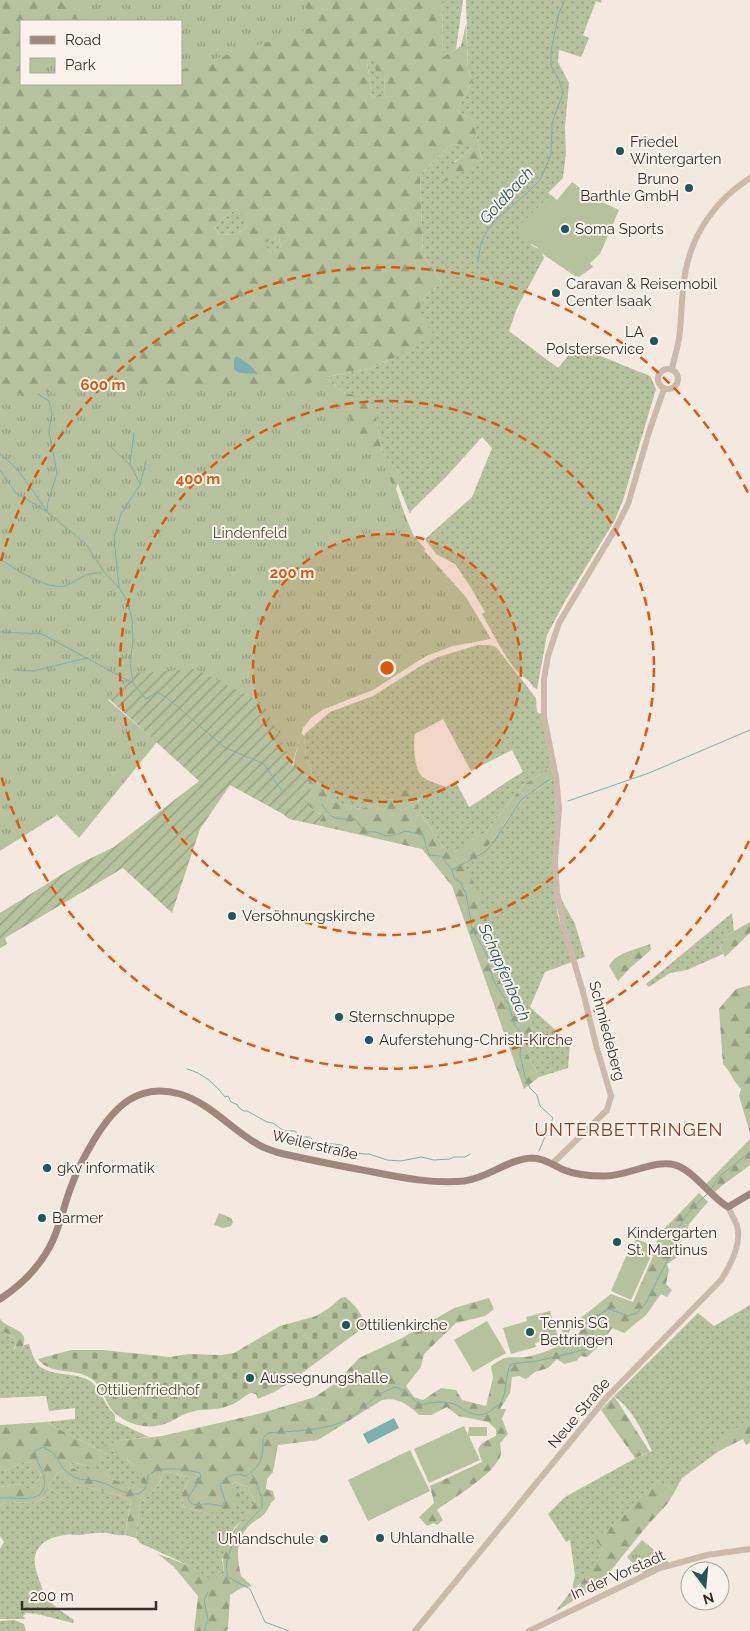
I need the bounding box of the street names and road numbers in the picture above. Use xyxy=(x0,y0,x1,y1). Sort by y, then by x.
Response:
street label: Schmiedeberg xyxy=(585,979,629,1083)
street label: Weilerstraße xyxy=(270,1126,360,1164)
street label: Neue Straße xyxy=(544,1374,614,1452)
street label: In der Vorstadt xyxy=(568,1546,668,1604)

